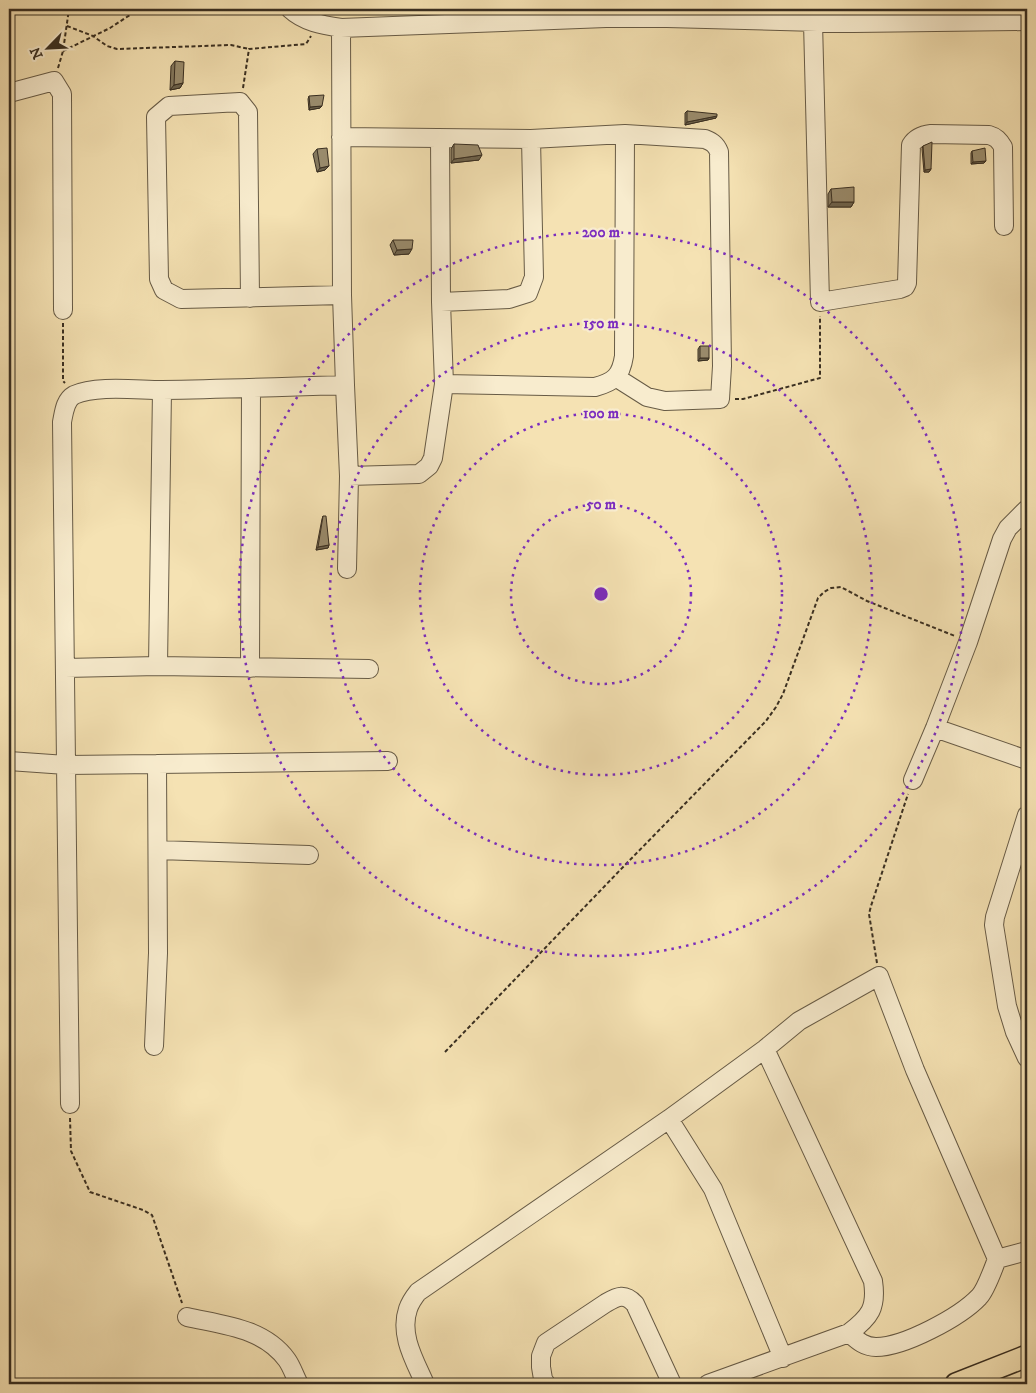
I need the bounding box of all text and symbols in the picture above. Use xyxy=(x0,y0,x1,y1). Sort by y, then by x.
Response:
north arrow xyxy=(22,22,72,72)
text: N xyxy=(26,44,48,62)
text: 200 m xyxy=(582,223,621,242)
text: 150 m xyxy=(583,314,619,333)
text: 100 m xyxy=(583,404,620,423)
text: 50 m xyxy=(585,495,617,514)
centre of rings xyxy=(592,585,610,603)

